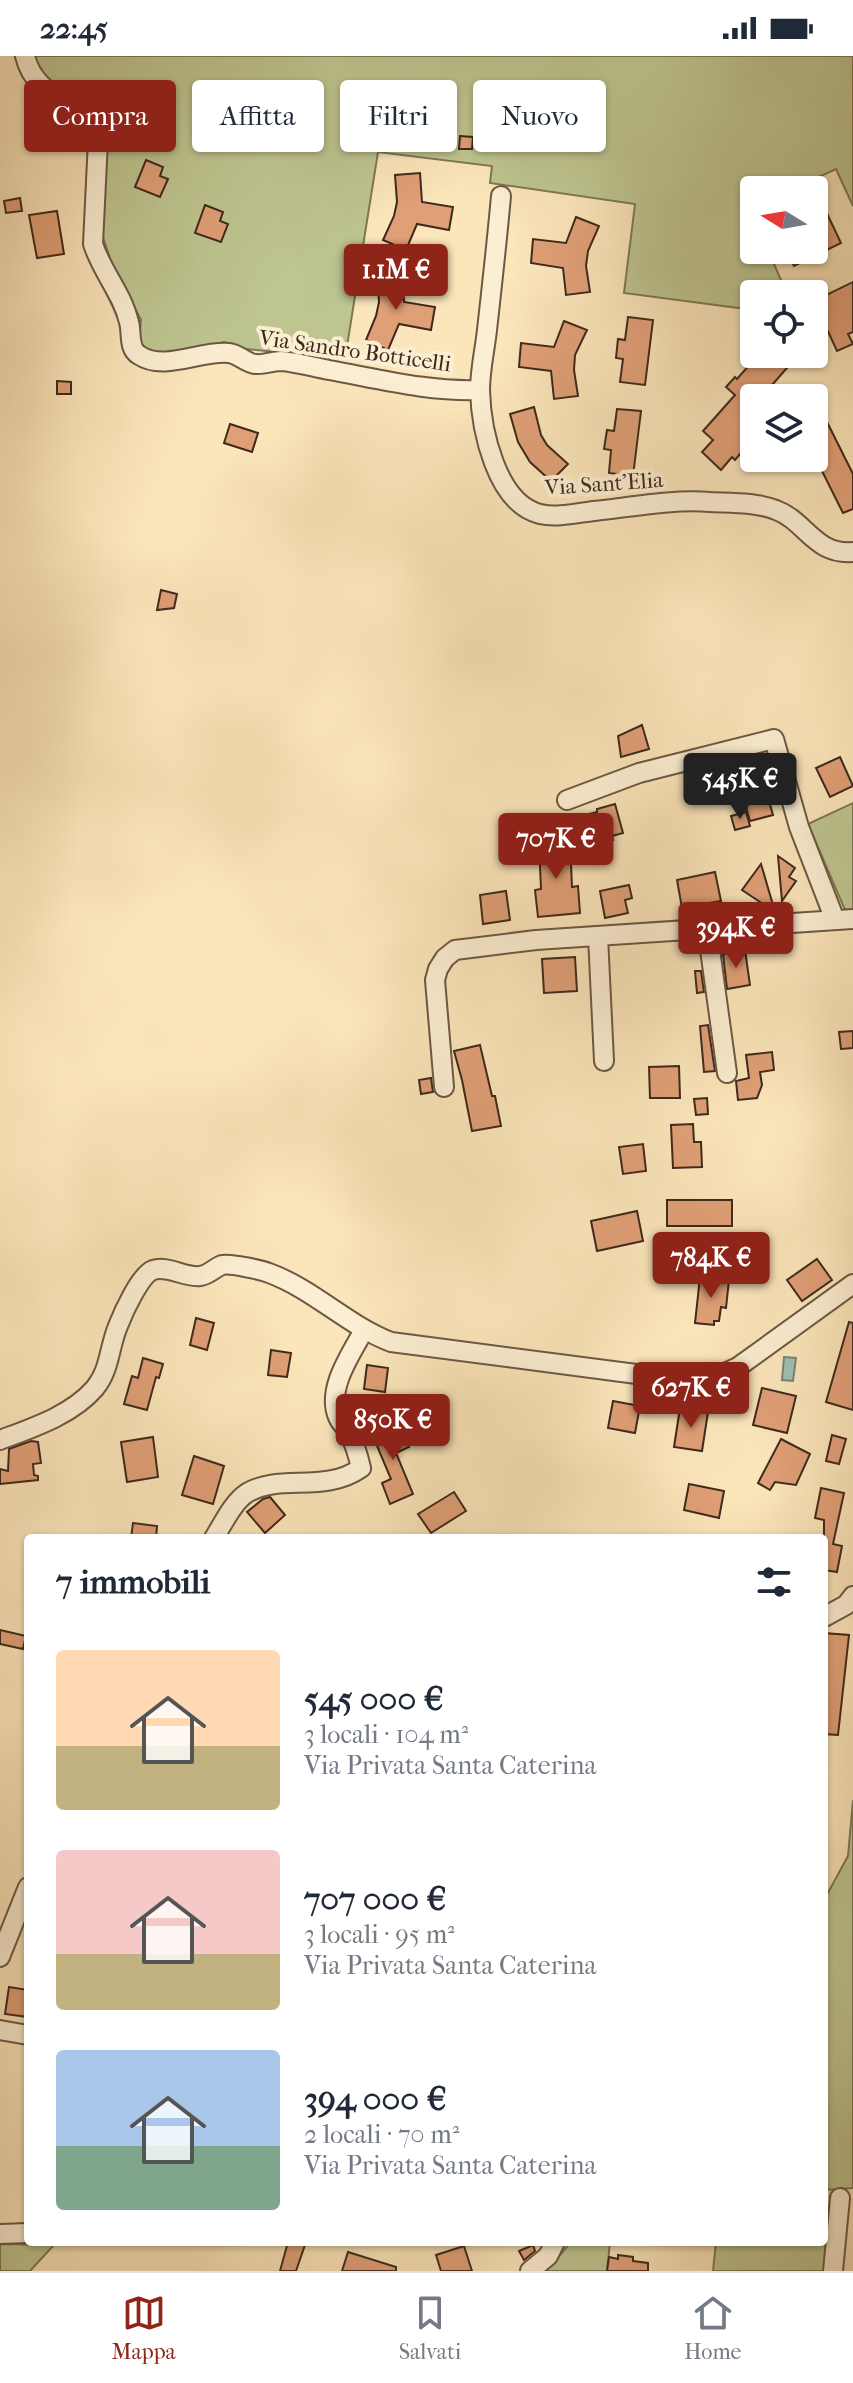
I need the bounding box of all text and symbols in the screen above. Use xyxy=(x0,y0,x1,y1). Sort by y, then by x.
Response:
text: 22:45 xyxy=(40,11,108,46)
chip: Compra xyxy=(24,80,176,152)
chip: Affitta xyxy=(192,80,324,152)
chip: Filtri xyxy=(340,80,457,152)
chip: Nuovo xyxy=(473,80,606,152)
north arrow xyxy=(740,176,828,264)
map controls xyxy=(740,176,828,472)
pin: 1.1M € xyxy=(331,244,461,312)
text: 1.1M € xyxy=(362,254,430,285)
button: locate xyxy=(740,280,828,368)
street label: Via Sandro Botticelli xyxy=(256,325,453,377)
button: layers xyxy=(740,384,828,472)
street label: Via Sant'Elia xyxy=(543,467,665,501)
pin: 545K € xyxy=(675,753,805,821)
text: 545K € xyxy=(701,763,779,794)
pin: 707K € xyxy=(491,813,621,881)
text: 707K € xyxy=(516,823,596,854)
pin: 394K € xyxy=(671,902,801,970)
text: 394K € xyxy=(696,912,776,943)
pin: 784K € xyxy=(646,1232,776,1300)
text: 784K € xyxy=(671,1242,751,1273)
pin: 627K € xyxy=(626,1362,756,1430)
text: 627K € xyxy=(651,1372,731,1403)
pin: 850K € xyxy=(328,1394,458,1462)
text: 850K € xyxy=(354,1404,432,1435)
icon: filters xyxy=(752,1560,796,1604)
text: 7 immobili xyxy=(56,1562,210,1602)
text: 545 000 € xyxy=(304,1679,444,1719)
icon: home xyxy=(120,1682,216,1778)
text: 3 locali · 104 m² xyxy=(304,1719,468,1750)
text: Via Privata Santa Caterina xyxy=(304,1750,597,1781)
text: 707 000 € xyxy=(304,1879,447,1919)
icon: home xyxy=(120,1882,216,1978)
text: 3 locali · 95 m² xyxy=(304,1919,455,1950)
text: Via Privata Santa Caterina xyxy=(304,1950,597,1981)
text: 394 000 € xyxy=(304,2079,447,2119)
icon: home xyxy=(120,2082,216,2178)
text: 2 locali · 70 m² xyxy=(304,2119,459,2150)
text: Via Privata Santa Caterina xyxy=(304,2150,597,2181)
tab: Mappa xyxy=(111,2291,176,2365)
tab: Salvati xyxy=(399,2291,461,2365)
tab: Home xyxy=(684,2291,742,2365)

